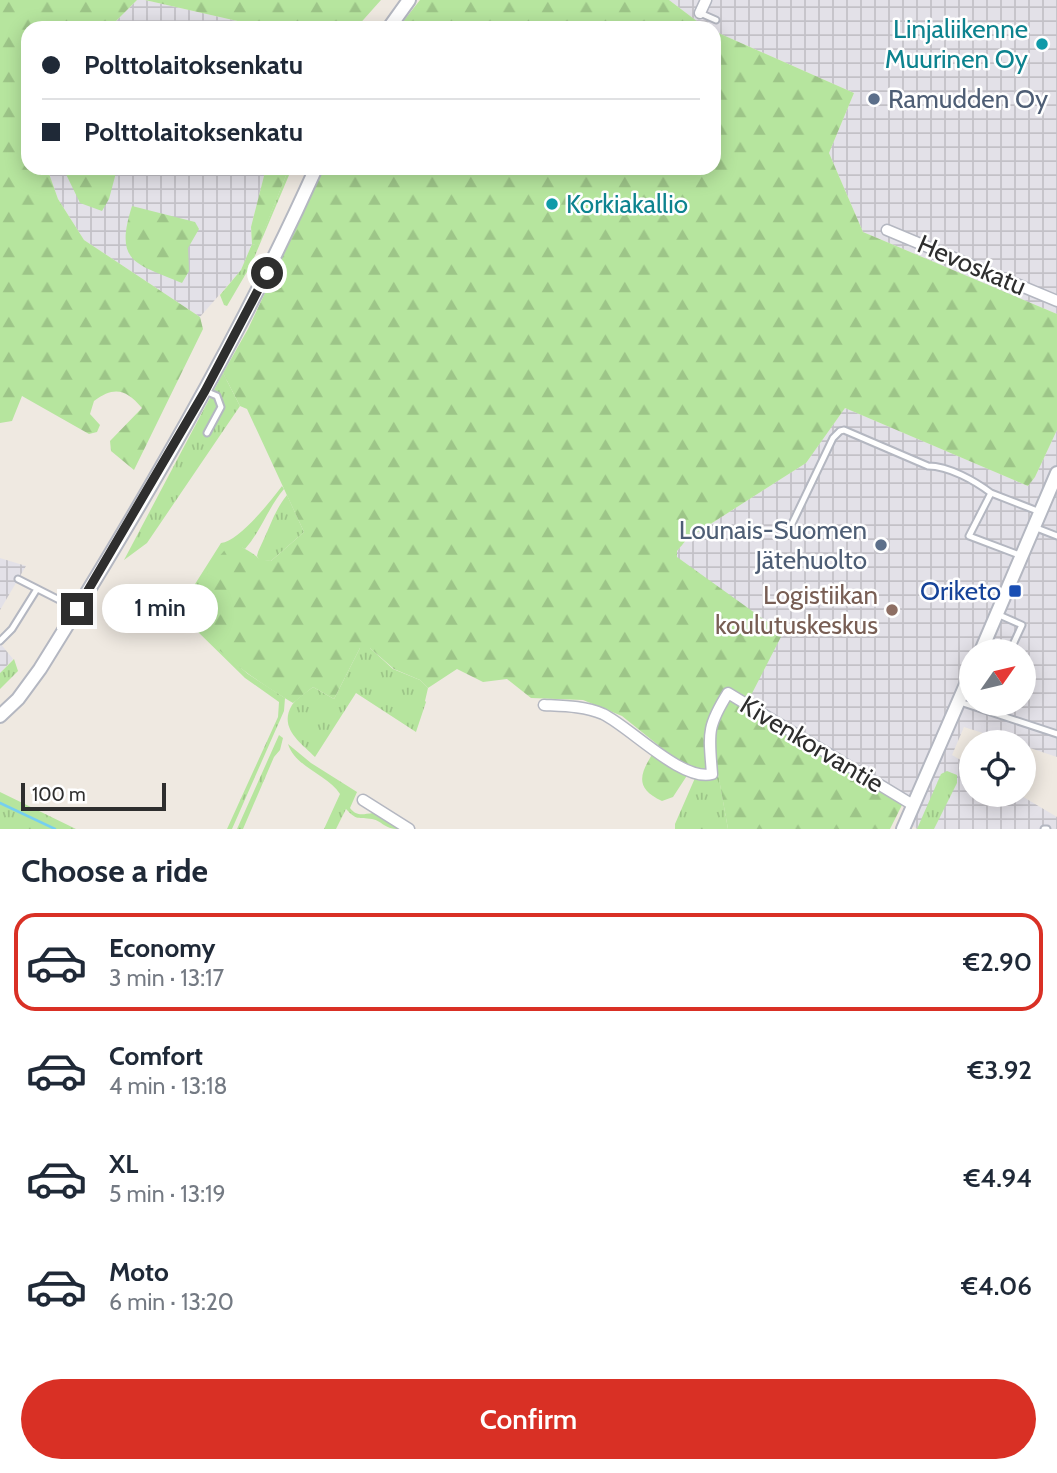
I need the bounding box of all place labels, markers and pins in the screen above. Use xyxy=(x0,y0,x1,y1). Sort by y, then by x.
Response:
place label: Linjaliikenne Muurinen Oy xyxy=(885,13,1028,75)
marker: Linjaliikenne Muurinen Oy xyxy=(1034,36,1050,52)
place label: Ramudden Oy xyxy=(888,83,1048,115)
marker: Ramudden Oy xyxy=(866,91,882,107)
place label: Korkiakallio xyxy=(566,188,688,220)
marker: Korkiakallio xyxy=(544,196,560,212)
place label: Lounais-Suomen Jätehuolto xyxy=(679,514,867,576)
marker: Lounais-Suomen Jätehuolto xyxy=(873,537,889,553)
place label: Oriketo xyxy=(920,575,1001,607)
place label: Logistiikan koulutuskeskus xyxy=(715,579,878,641)
marker: Oriketo xyxy=(1007,583,1023,599)
marker: Logistiikan koulutuskeskus xyxy=(884,602,900,618)

